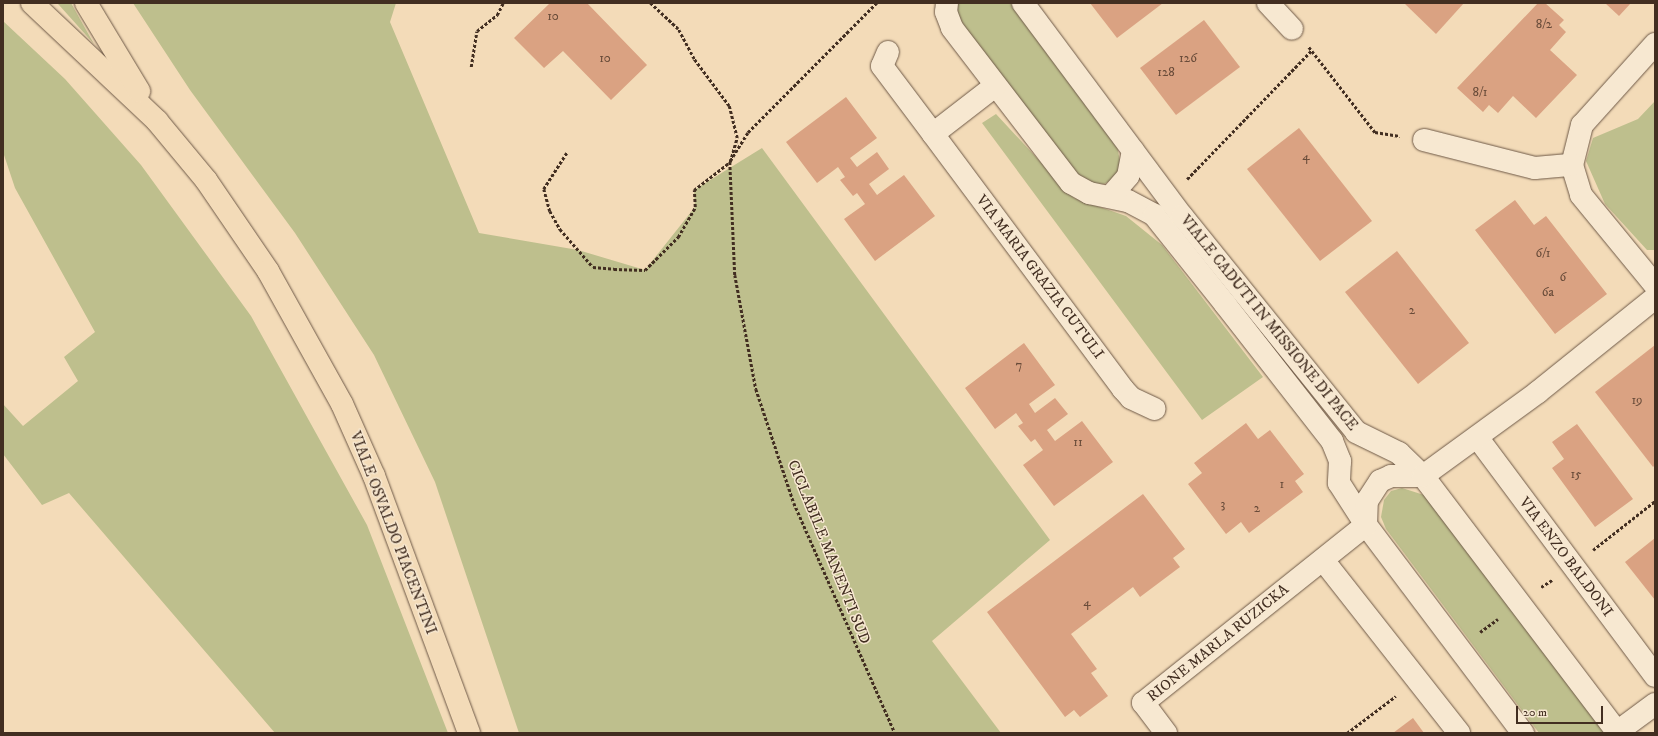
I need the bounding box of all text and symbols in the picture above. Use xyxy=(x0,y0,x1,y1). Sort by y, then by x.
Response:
house number: 10 xyxy=(547,8,559,24)
house number: 8/2 xyxy=(1536,16,1552,32)
house number: 10 xyxy=(599,50,611,66)
house number: 126 xyxy=(1179,50,1197,66)
house number: 128 xyxy=(1157,64,1175,80)
house number: 8/1 xyxy=(1473,84,1487,100)
house number: 4 xyxy=(1302,148,1310,164)
street label: VIA MARIA GRAZIA CUTULI xyxy=(972,191,1108,363)
street label: VIALE CADUTI IN MISSIONE DI PACE xyxy=(1177,212,1361,434)
house number: 6/1 xyxy=(1535,245,1551,261)
house number: 6 xyxy=(1560,269,1566,285)
house number: 6a xyxy=(1542,284,1554,300)
house number: 2 xyxy=(1409,302,1415,318)
house number: 7 xyxy=(1016,357,1022,373)
house number: 19 xyxy=(1631,392,1643,408)
street label: VIALE OSVALDO PIACENTINI xyxy=(346,429,440,637)
house number: 11 xyxy=(1073,434,1083,450)
street label: CICLABILE MANENTI SUD xyxy=(784,457,874,647)
house number: 15 xyxy=(1570,466,1582,482)
house number: 1 xyxy=(1280,476,1284,492)
street label: VIA ENZO BALDONI xyxy=(1515,494,1617,620)
house number: 3 xyxy=(1221,496,1225,512)
house number: 2 xyxy=(1254,500,1260,516)
street label: RIONE MARLA RUZICKA xyxy=(1144,580,1292,706)
house number: 4 xyxy=(1083,594,1091,610)
scale bar xyxy=(1518,698,1605,724)
text: 20 m xyxy=(1523,705,1547,720)

